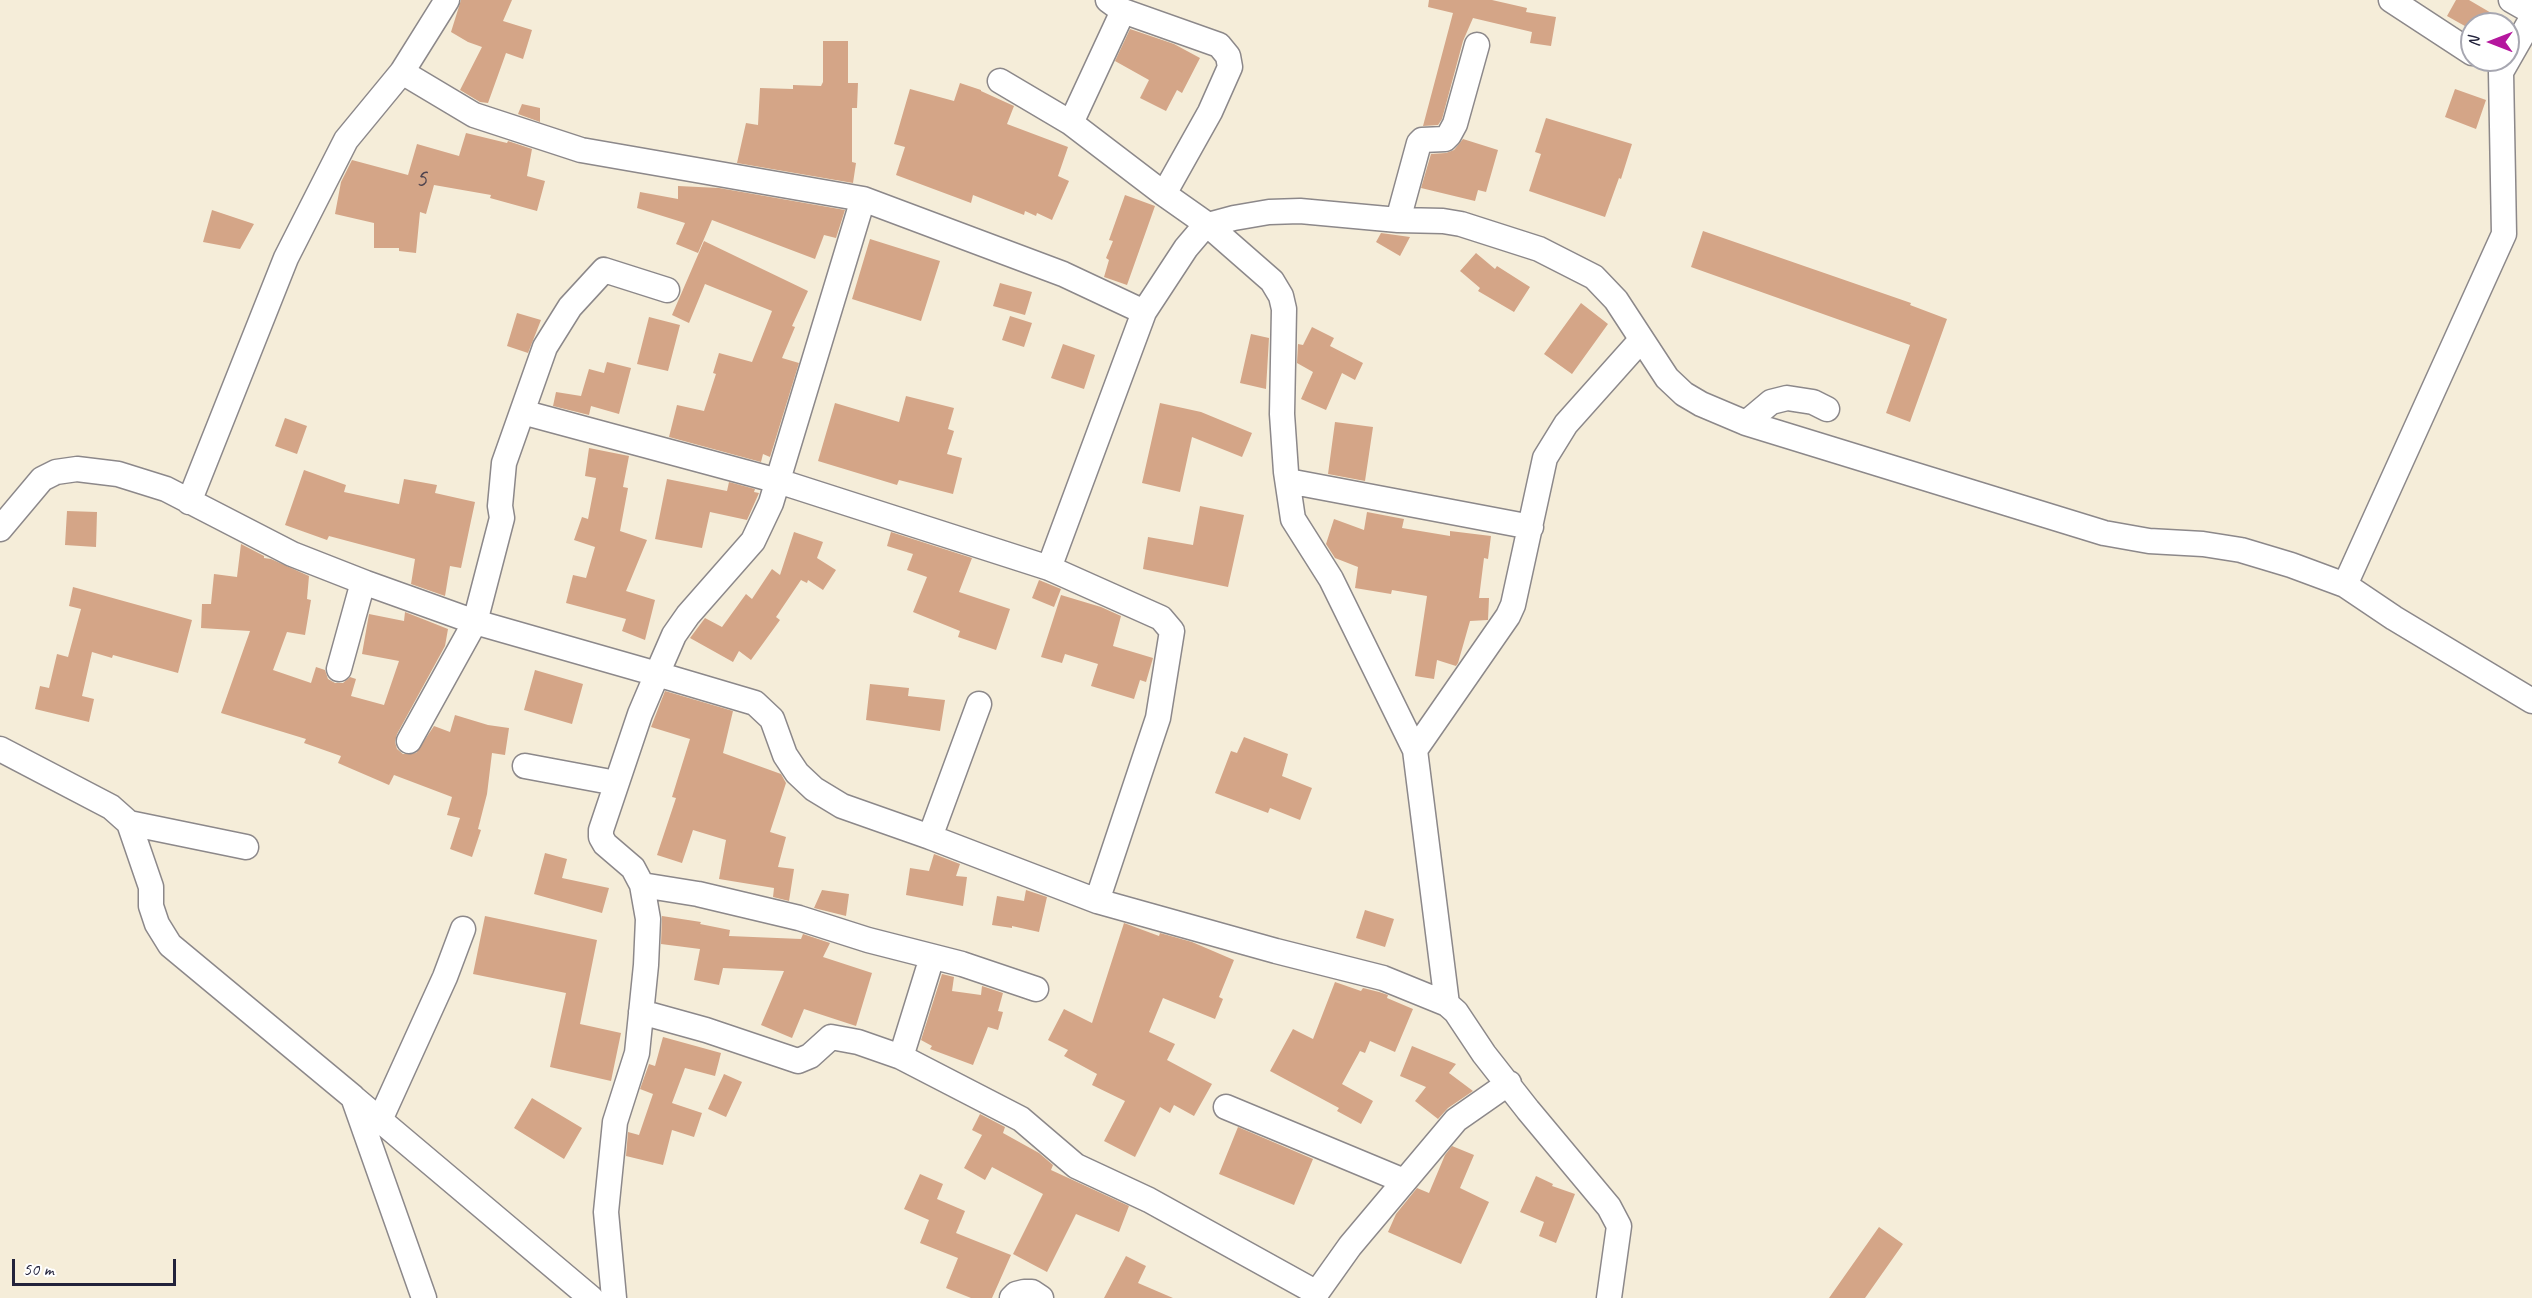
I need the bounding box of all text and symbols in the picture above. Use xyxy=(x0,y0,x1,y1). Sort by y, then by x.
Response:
north arrow xyxy=(2460,12,2520,72)
text: N xyxy=(2464,37,2484,47)
house number: 5 xyxy=(415,163,427,195)
scale bar xyxy=(15,1247,178,1285)
text: 50 m xyxy=(23,1258,54,1280)

